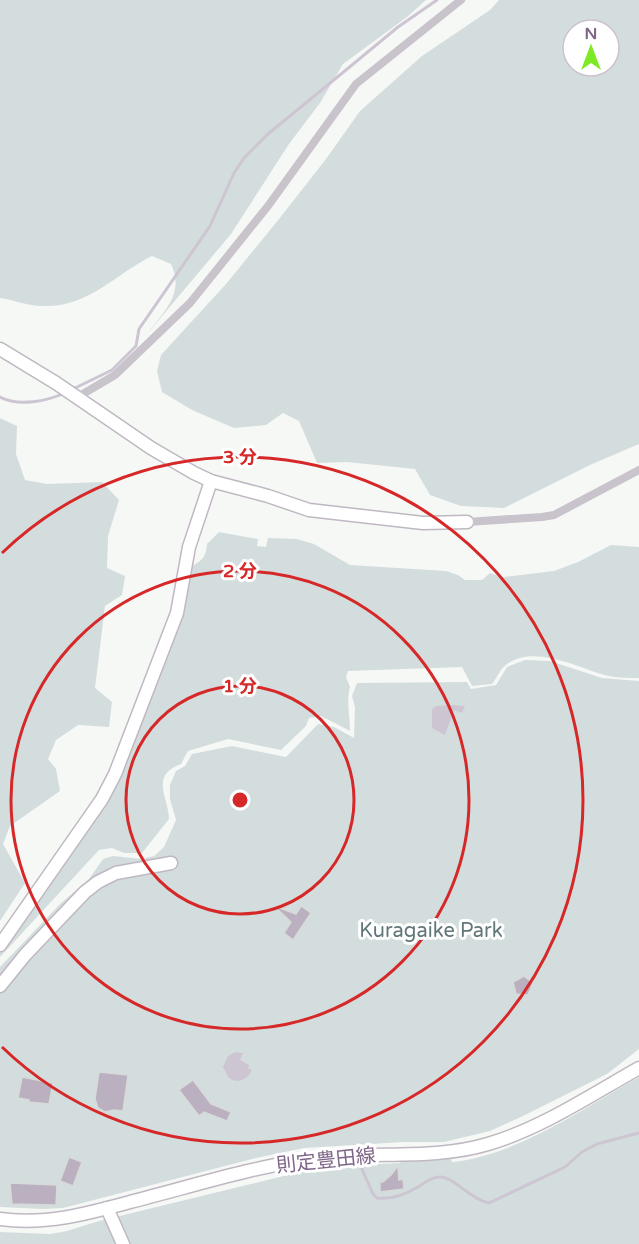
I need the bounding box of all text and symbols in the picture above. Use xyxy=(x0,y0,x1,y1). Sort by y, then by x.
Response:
north arrow xyxy=(561,18,621,78)
text: N xyxy=(585,24,597,44)
text: 3 分 xyxy=(223,446,257,468)
text: 2 分 xyxy=(223,560,257,582)
text: 1 分 xyxy=(223,675,257,697)
centre of rings xyxy=(230,790,250,810)
park label: Kuragaike Park xyxy=(359,919,503,943)
street label: 則定豊田線 xyxy=(275,1144,377,1178)

